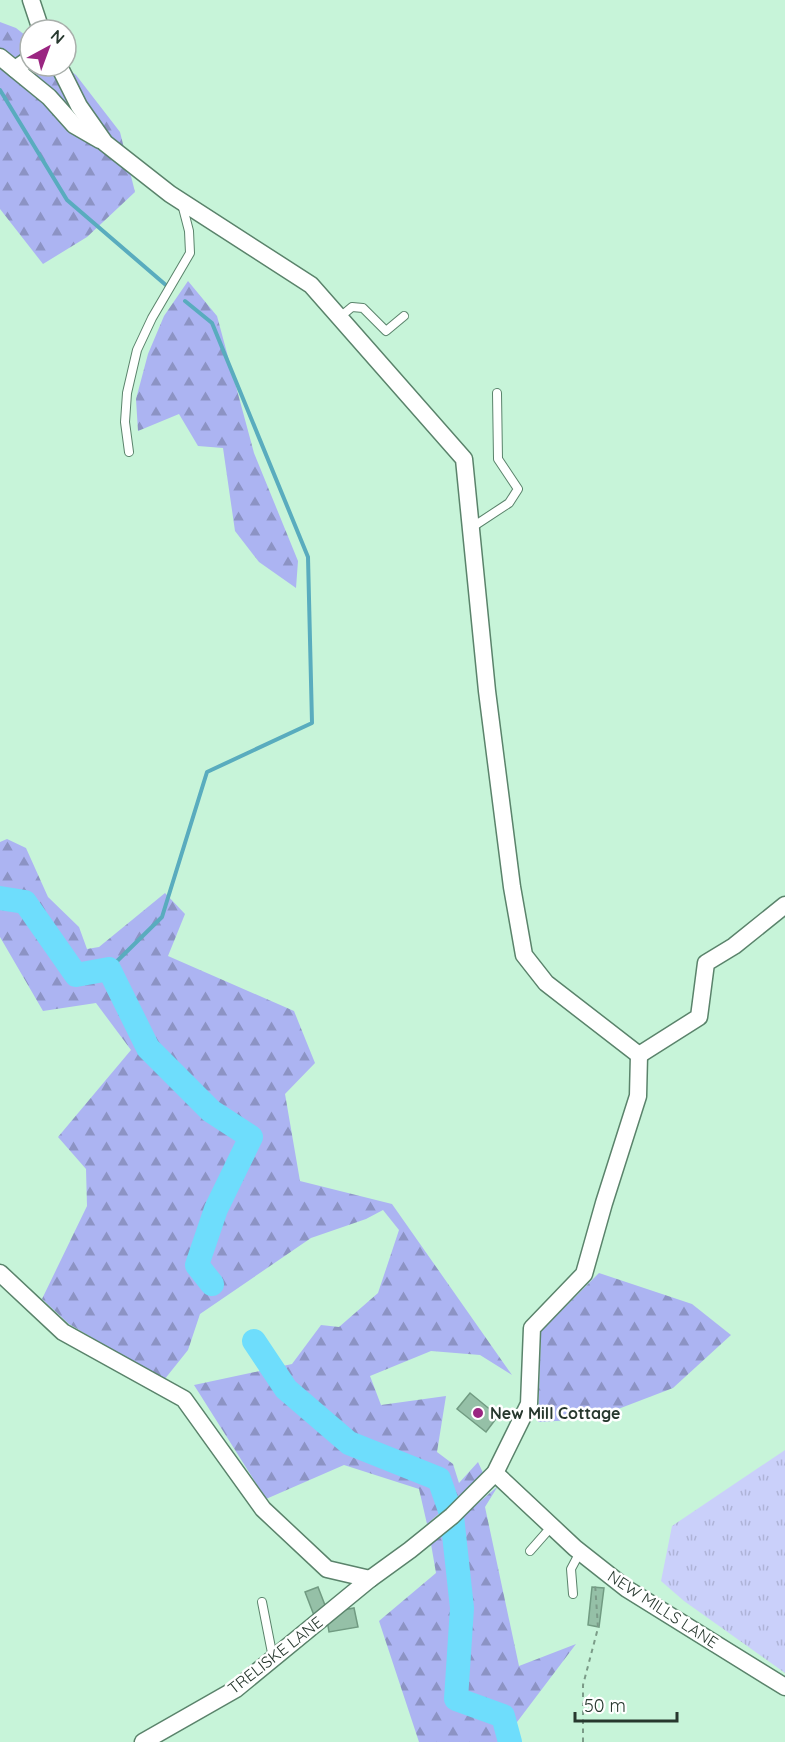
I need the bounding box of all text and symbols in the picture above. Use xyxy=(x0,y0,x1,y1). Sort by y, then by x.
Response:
north arrow xyxy=(18,18,78,78)
text: N xyxy=(47,25,69,48)
place label: New Mill Cottage xyxy=(490,1403,620,1423)
marker: New Mill Cottage xyxy=(471,1406,485,1420)
street label: NEW MILLS LANE xyxy=(604,1566,722,1652)
street label: TRELISKE LANE xyxy=(224,1612,326,1698)
scale bar xyxy=(575,1685,677,1723)
text: 50 m xyxy=(584,1694,626,1717)

